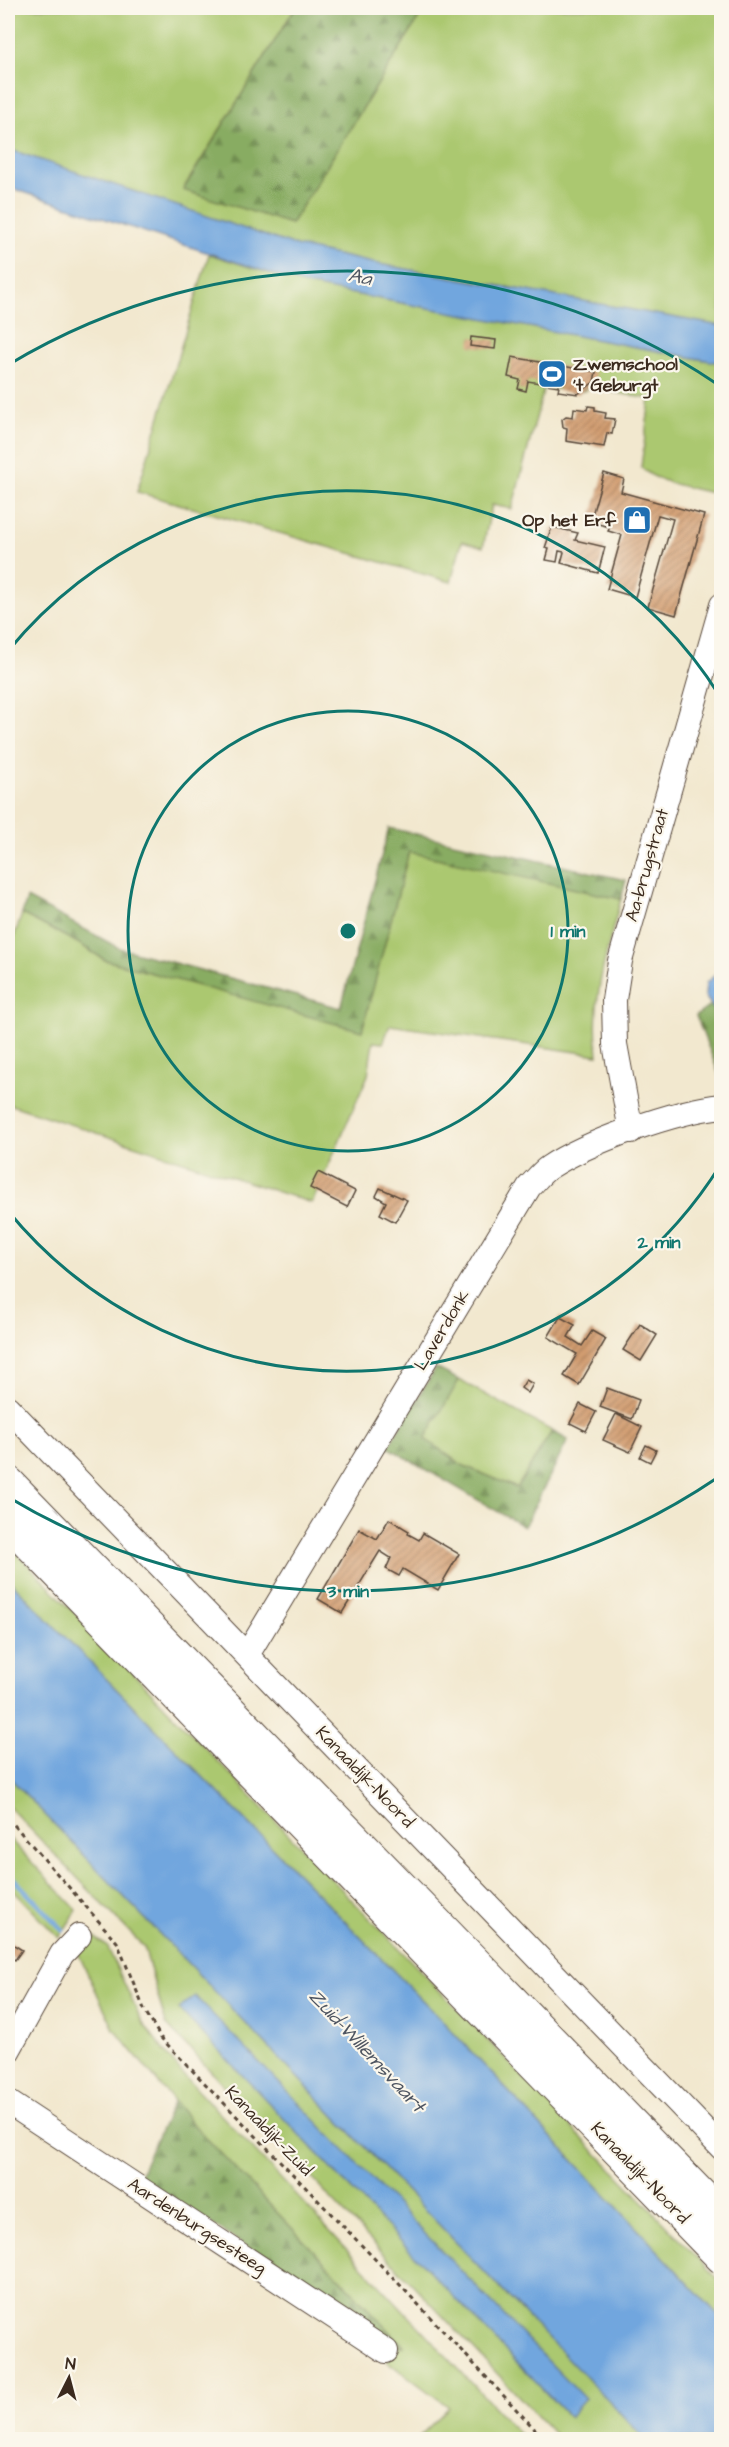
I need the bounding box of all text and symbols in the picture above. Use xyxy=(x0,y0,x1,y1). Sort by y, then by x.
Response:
water label: Aa xyxy=(346,261,375,293)
place label: Zwemschool 't Geburgt xyxy=(572,352,678,399)
sports icon: Zwemschool 't Geburgt xyxy=(536,358,568,390)
shop icon: Op het Erf xyxy=(621,504,653,536)
place label: Op het Erf xyxy=(522,508,617,533)
street label: Aa-brugstraat xyxy=(619,805,676,925)
text: 1 min xyxy=(550,919,586,944)
centre of rings xyxy=(338,921,358,941)
text: 2 min xyxy=(636,1230,681,1255)
street label: Laverdonk xyxy=(408,1285,476,1375)
text: 3 min xyxy=(326,1579,369,1604)
street label: Kanaaldijk-Noord xyxy=(310,1721,420,1833)
water label: Zuid-Willemsvaart xyxy=(302,1983,433,2120)
street label: Kanaaldijk-Zuid xyxy=(219,2080,319,2182)
street label: Kanaaldijk-Noord xyxy=(585,2117,695,2229)
street label: Aardenburgsesteeg xyxy=(122,2172,271,2281)
north arrow xyxy=(39,2348,99,2408)
text: N xyxy=(64,2353,77,2376)

